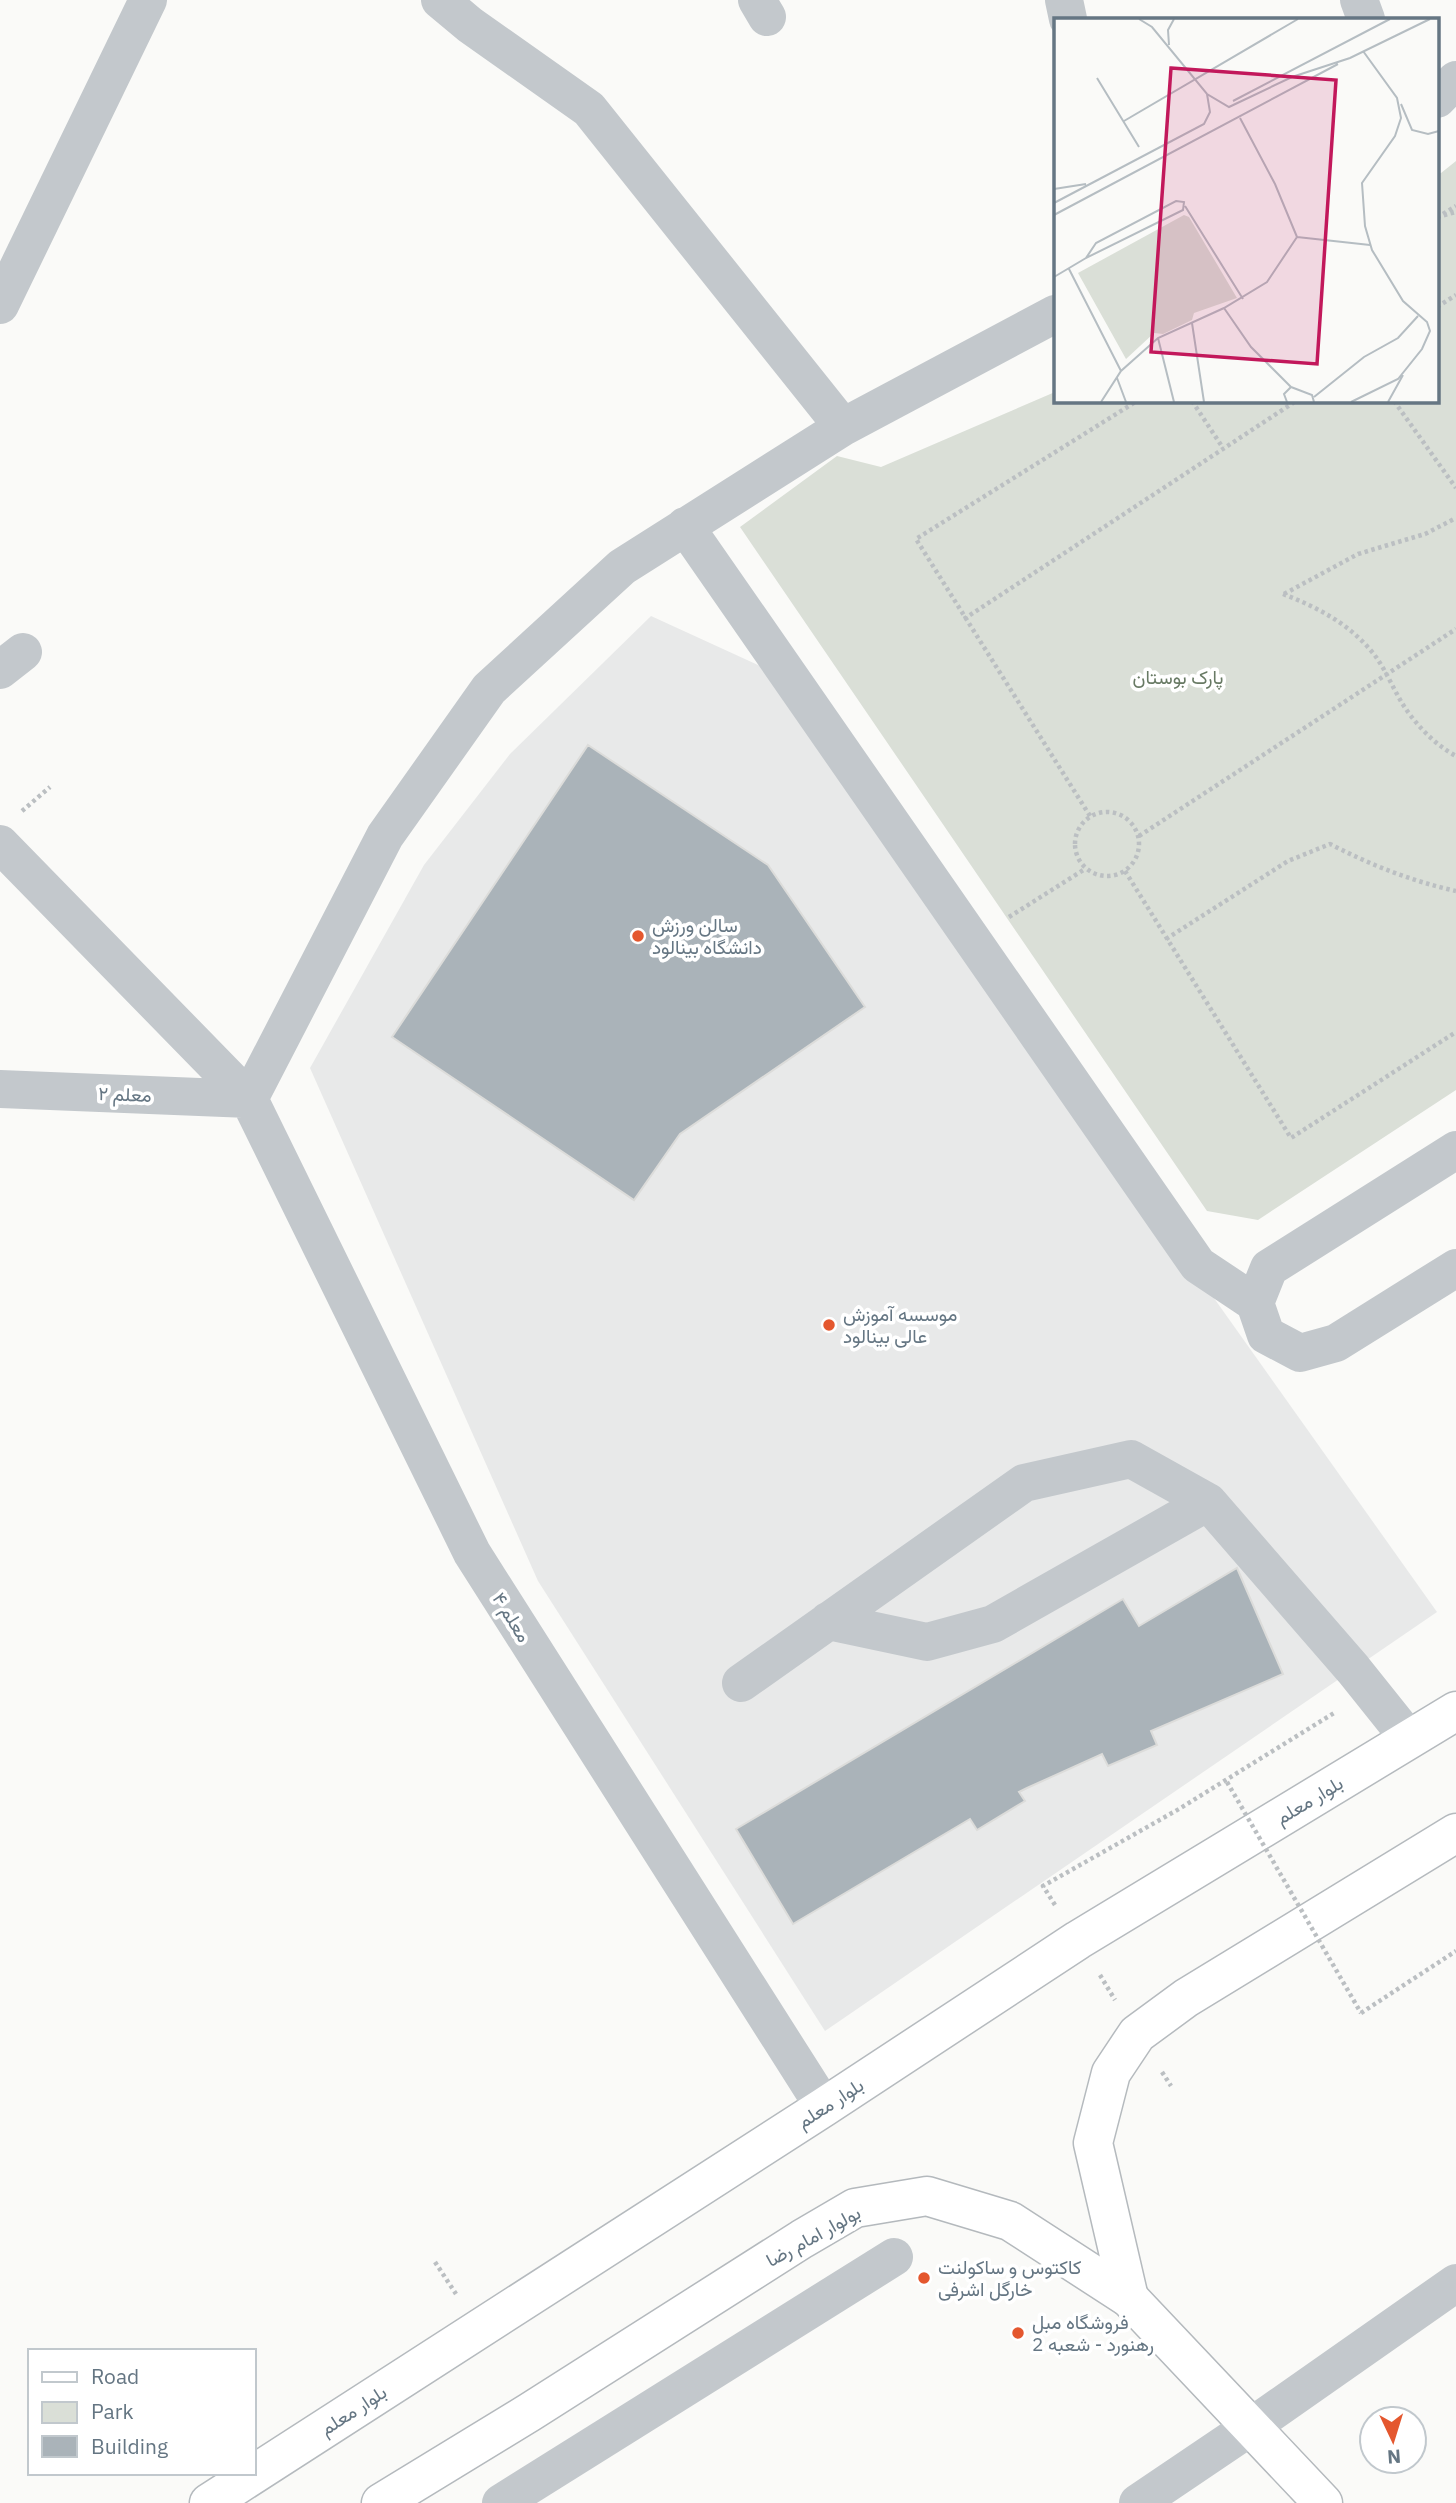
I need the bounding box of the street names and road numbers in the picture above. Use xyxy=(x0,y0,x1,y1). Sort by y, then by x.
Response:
street label: معلم ۲ xyxy=(98,1081,152,1108)
street label: معلم ۴ xyxy=(487,1588,537,1647)
street label: بلوار معلم xyxy=(1271,1771,1348,1830)
street label: بلوار معلم xyxy=(792,2073,868,2134)
street label: بولوار امام رضا xyxy=(761,2200,865,2273)
street label: بلوار معلم xyxy=(315,2380,391,2441)

